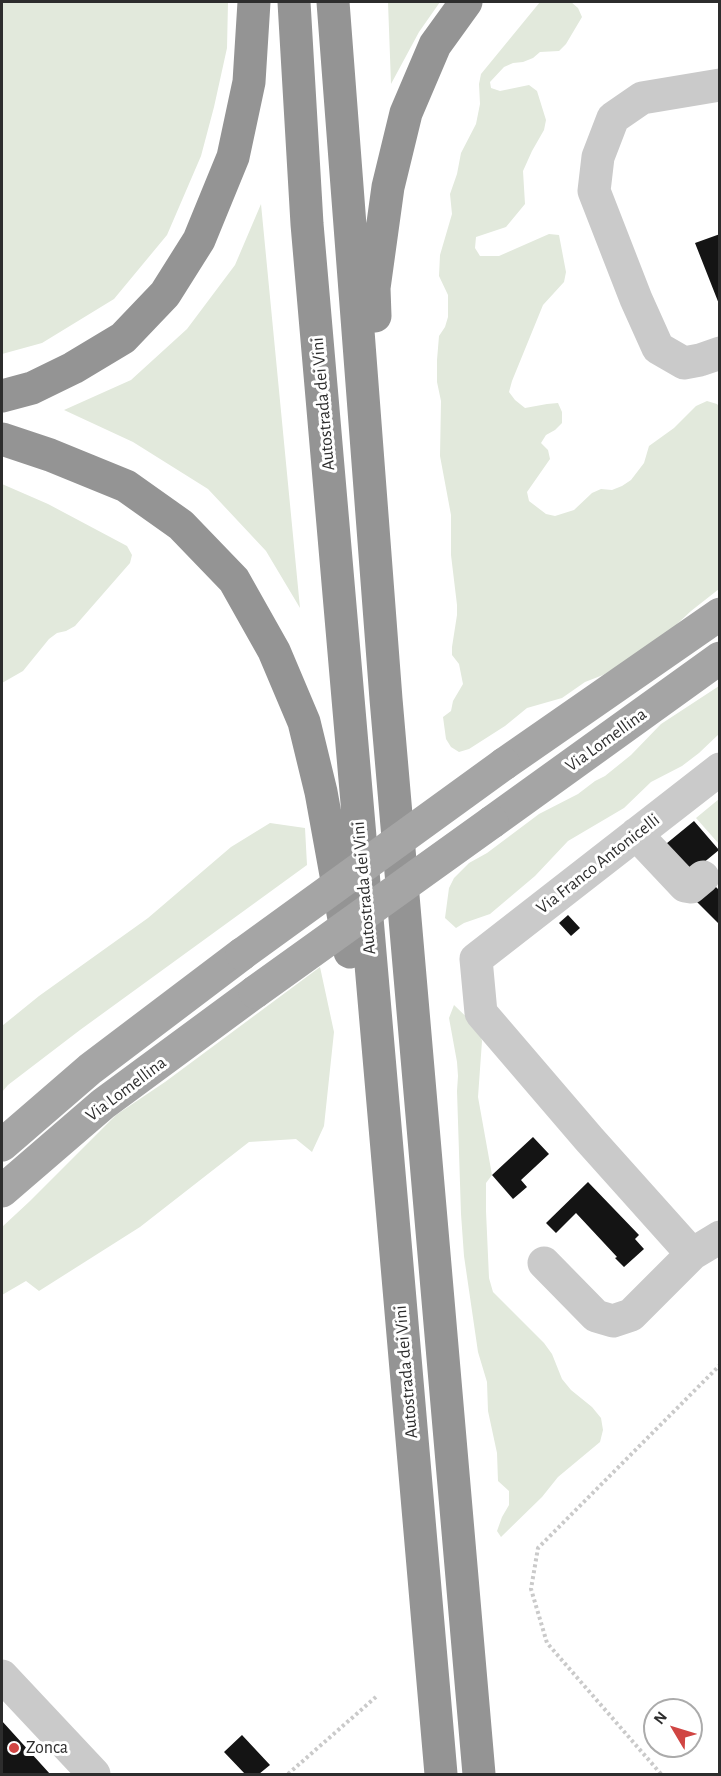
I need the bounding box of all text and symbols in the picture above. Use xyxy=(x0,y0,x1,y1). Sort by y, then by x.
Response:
street label: Autostrada dei Vini xyxy=(306,337,340,471)
street label: Via Lomellina xyxy=(561,703,651,777)
street label: Via Franco Antonicelli xyxy=(532,809,664,919)
street label: Autostrada dei Vini xyxy=(347,821,381,955)
street label: Via Lomellina xyxy=(81,1052,171,1126)
street label: Autostrada dei Vini xyxy=(389,1305,423,1439)
north arrow xyxy=(643,1698,703,1758)
text: N xyxy=(651,1709,670,1727)
place label: Zonca xyxy=(26,1737,68,1759)
marker: Zonca xyxy=(7,1741,21,1755)

